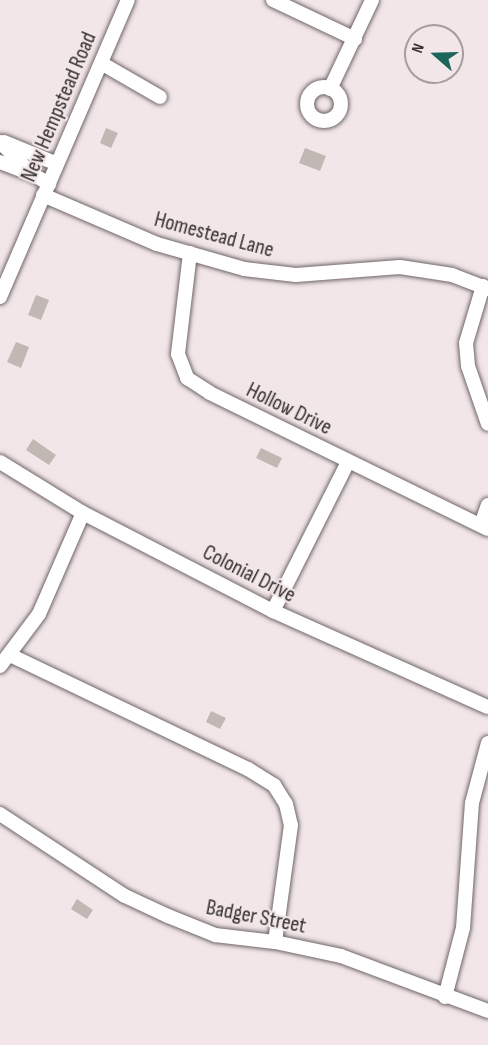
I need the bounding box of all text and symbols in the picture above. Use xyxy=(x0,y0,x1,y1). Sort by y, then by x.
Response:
north arrow xyxy=(404,24,464,84)
street label: New Hempstead Road xyxy=(16,28,102,186)
text: N xyxy=(408,41,429,56)
street label: Homestead Lane xyxy=(151,206,277,264)
street label: Hollow Drive xyxy=(242,377,336,441)
street label: Colonial Drive xyxy=(198,539,300,609)
street label: Badger Street xyxy=(204,894,308,940)

